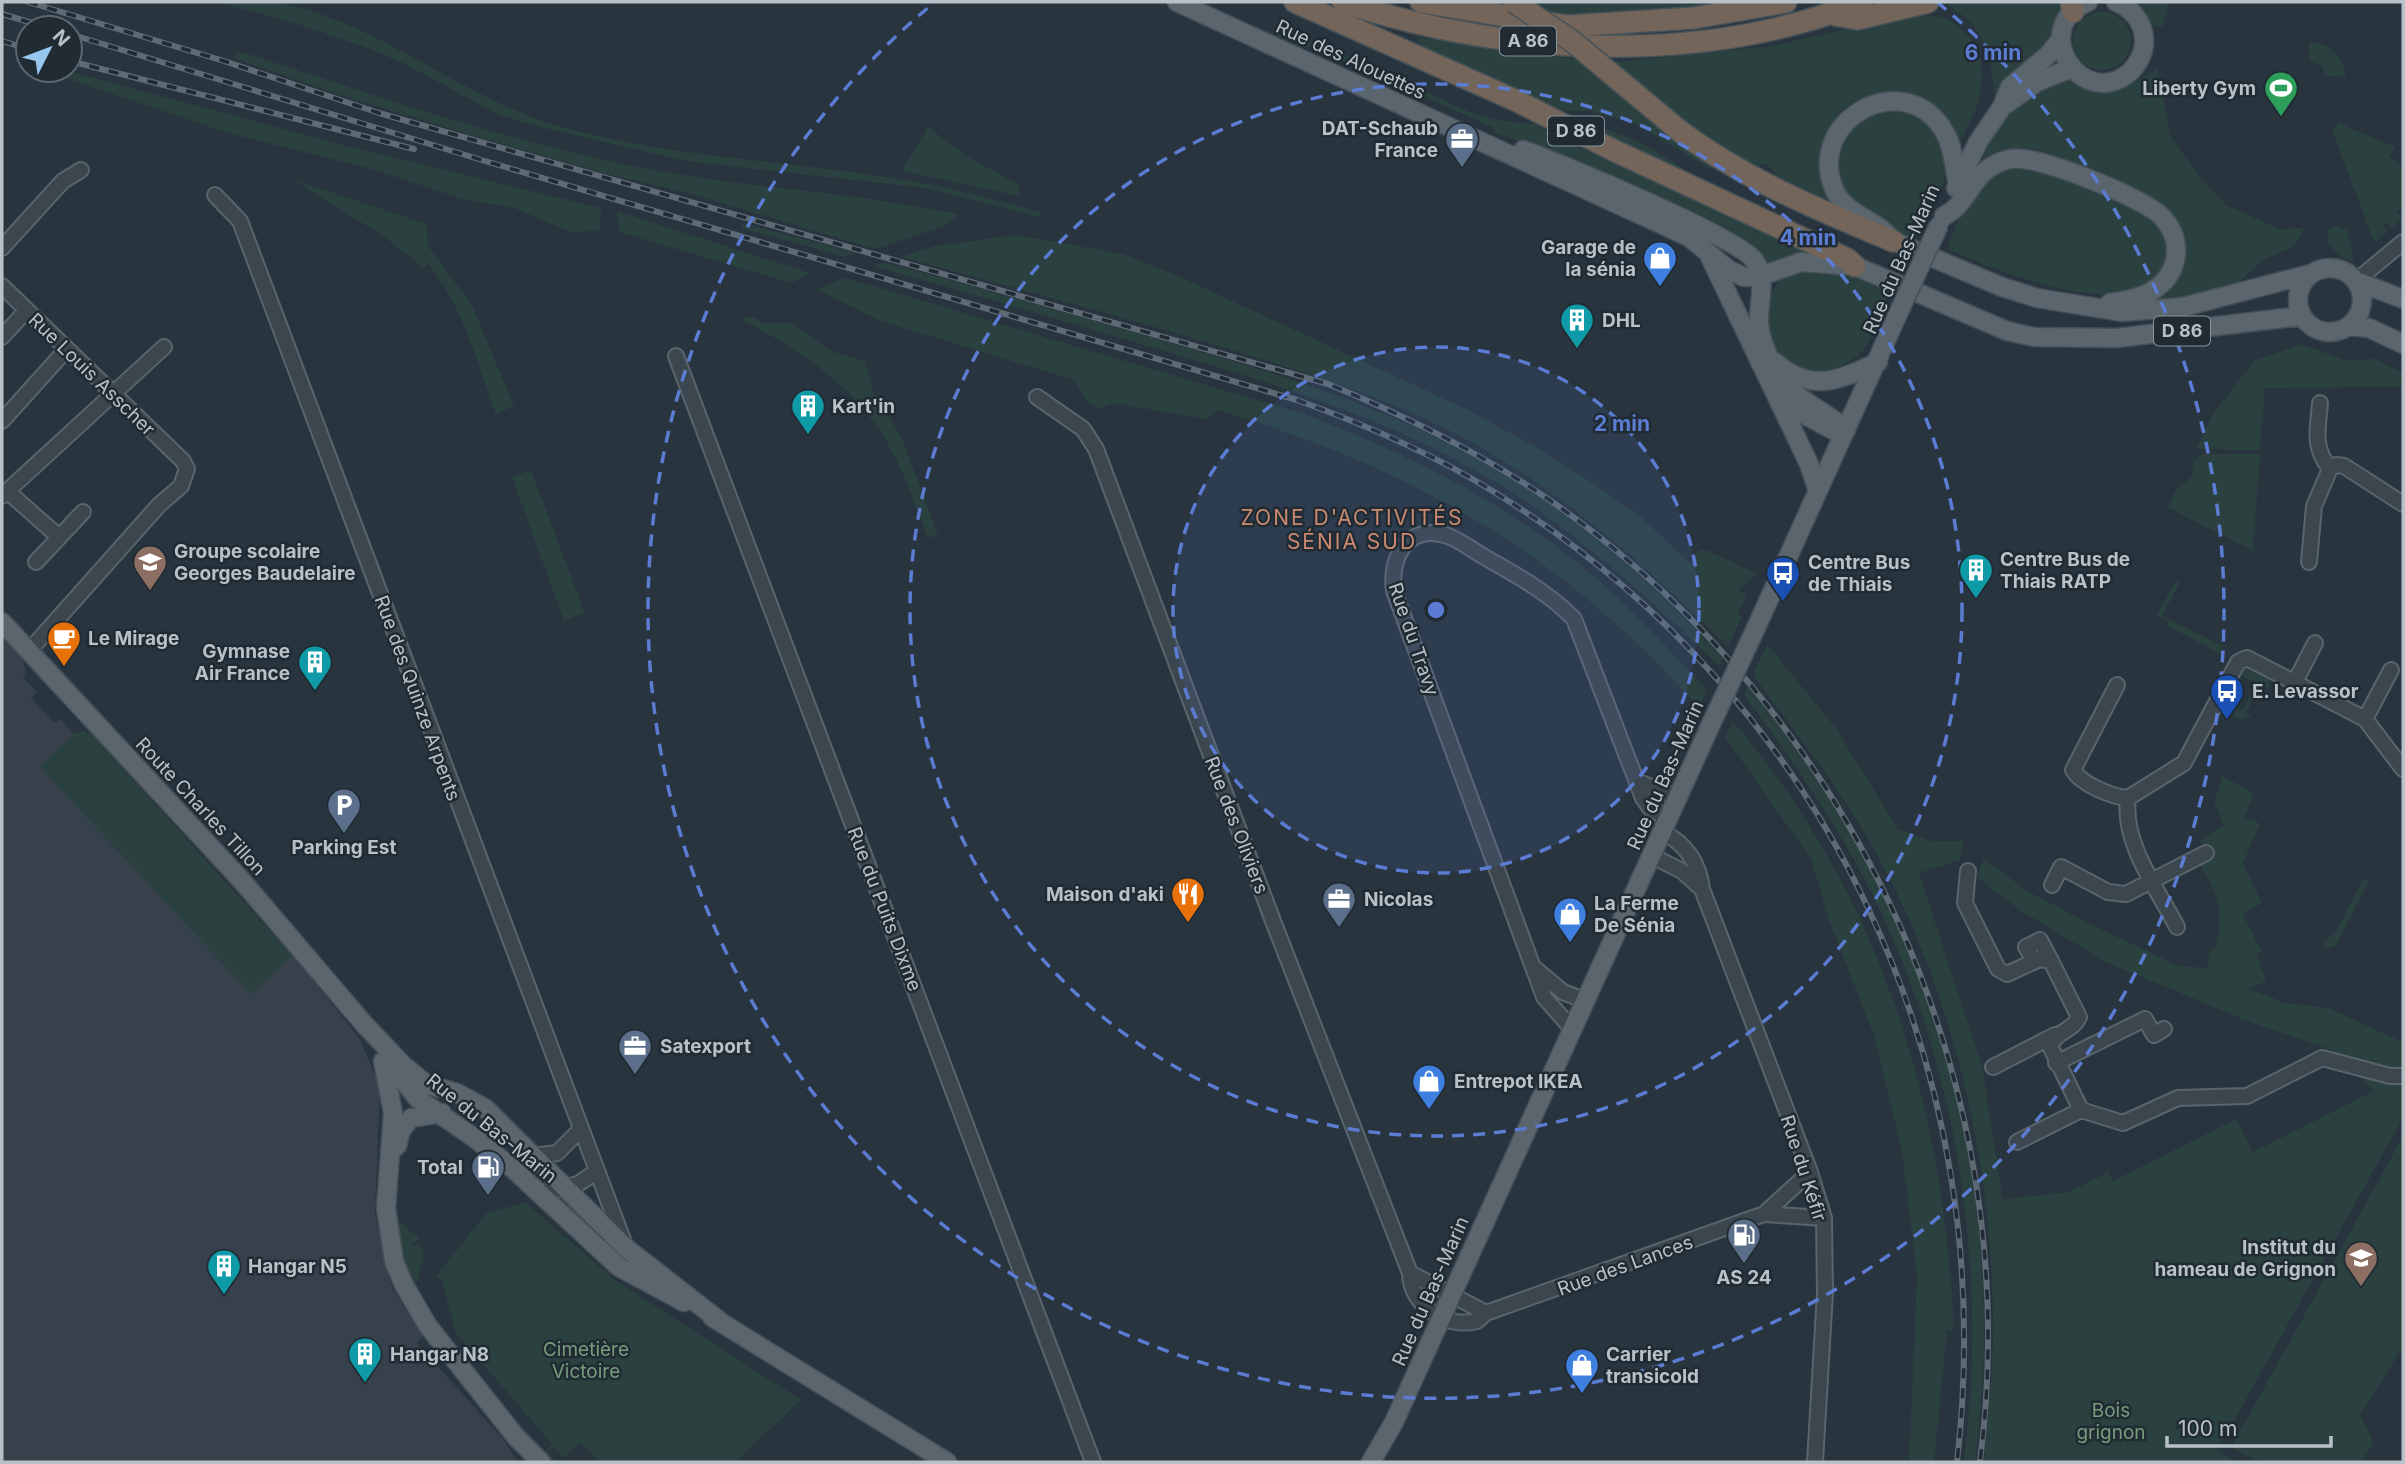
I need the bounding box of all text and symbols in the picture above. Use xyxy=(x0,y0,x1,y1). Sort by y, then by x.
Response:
north arrow xyxy=(14,14,84,84)
street label: Rue des Alouettes xyxy=(1272,15,1429,104)
text: N xyxy=(48,25,75,51)
road number: A 86 xyxy=(1500,26,1556,56)
text: 6 min xyxy=(1965,40,2021,65)
sports icon: Liberty Gym xyxy=(2262,69,2300,118)
place label: Liberty Gym xyxy=(2142,77,2256,100)
road number: D 86 xyxy=(1548,116,1604,146)
place label: DAT-Schaub France xyxy=(1322,117,1438,162)
office icon: DAT-Schaub France xyxy=(1443,120,1481,169)
street label: Rue du Bas-Marin xyxy=(1858,181,1945,337)
text: 4 min xyxy=(1779,225,1837,250)
place label: Garage de la sénia xyxy=(1541,236,1636,281)
shop icon: Garage de la sénia xyxy=(1641,239,1679,288)
building icon: DHL xyxy=(1558,301,1596,350)
street label: Rue Louis Asscher xyxy=(24,308,160,441)
place label: DHL xyxy=(1602,309,1641,332)
road number: D 86 xyxy=(2154,316,2210,346)
building icon: Kart'in xyxy=(789,387,827,436)
place label: Kart'in xyxy=(832,395,895,418)
text: 2 min xyxy=(1594,411,1650,436)
district label: ZONE D'ACTIVITÉS SÉNIA SUD xyxy=(1241,504,1463,554)
place label: Groupe scolaire Georges Baudelaire xyxy=(174,540,356,585)
school or university icon: Groupe scolaire Georges Baudelaire xyxy=(131,543,169,592)
place label: Centre Bus de Thiais RATP xyxy=(2000,548,2130,593)
place label: Centre Bus de Thiais xyxy=(1808,551,1910,596)
building icon: Centre Bus de Thiais RATP xyxy=(1957,551,1995,600)
bus stop icon: Centre Bus de Thiais xyxy=(1764,554,1802,603)
street label: Rue du Travy xyxy=(1383,580,1444,699)
street label: Rue des Quinze Arpents xyxy=(370,592,465,804)
centre of rings xyxy=(1424,598,1448,622)
cafe icon: Le Mirage xyxy=(45,619,83,668)
place label: Le Mirage xyxy=(88,627,179,650)
place label: Gymnase Air France xyxy=(195,640,290,685)
building icon: Gymnase Air France xyxy=(296,643,334,692)
bus stop icon: E. Levassor xyxy=(2208,672,2246,721)
place label: E. Levassor xyxy=(2252,680,2359,703)
street label: Rue du Bas-Marin xyxy=(1622,697,1709,853)
street label: Route Charles Tillon xyxy=(131,733,270,880)
street label: Rue des Oliviers xyxy=(1200,753,1273,897)
parking icon: Parking Est xyxy=(325,786,363,835)
street label: Rue du Puits Dixme xyxy=(843,824,926,994)
place label: Parking Est xyxy=(292,836,396,859)
restaurant icon: Maison d'aki xyxy=(1169,875,1207,924)
office icon: Nicolas xyxy=(1320,880,1358,929)
place label: Maison d'aki xyxy=(1046,883,1164,906)
place label: Nicolas xyxy=(1364,888,1433,911)
place label: La Ferme De Sénia xyxy=(1594,892,1679,937)
shop icon: La Ferme De Sénia xyxy=(1551,895,1589,944)
office icon: Satexport xyxy=(616,1027,654,1076)
place label: Satexport xyxy=(660,1035,751,1058)
shop icon: Entrepot IKEA xyxy=(1410,1062,1448,1111)
street label: Rue du Bas-Marin xyxy=(422,1069,562,1188)
place label: Entrepot IKEA xyxy=(1454,1070,1583,1093)
street label: Rue du Kéfir xyxy=(1776,1112,1831,1224)
fuel station icon: Total xyxy=(469,1148,507,1197)
place label: Total xyxy=(417,1156,463,1179)
street label: Rue du Bas-Marin xyxy=(1387,1213,1474,1369)
fuel station icon: AS 24 xyxy=(1725,1216,1763,1265)
street label: Rue des Lances xyxy=(1554,1230,1696,1301)
place label: Institut du hameau de Grignon xyxy=(2155,1236,2336,1281)
school or university icon: Institut du hameau de Grignon xyxy=(2342,1239,2380,1288)
building icon: Hangar N5 xyxy=(205,1247,243,1296)
place label: Hangar N5 xyxy=(248,1255,347,1278)
place label: AS 24 xyxy=(1716,1266,1772,1289)
building icon: Hangar N8 xyxy=(346,1335,384,1384)
park label: Cimetière Victoire xyxy=(543,1338,629,1383)
place label: Hangar N8 xyxy=(390,1343,489,1366)
place label: Carrier transicold xyxy=(1606,1343,1699,1388)
shop icon: Carrier transicold xyxy=(1563,1346,1601,1395)
park label: Bois grignon xyxy=(2076,1399,2146,1444)
scale bar xyxy=(2167,1404,2332,1448)
text: 100 m xyxy=(2178,1416,2237,1441)

